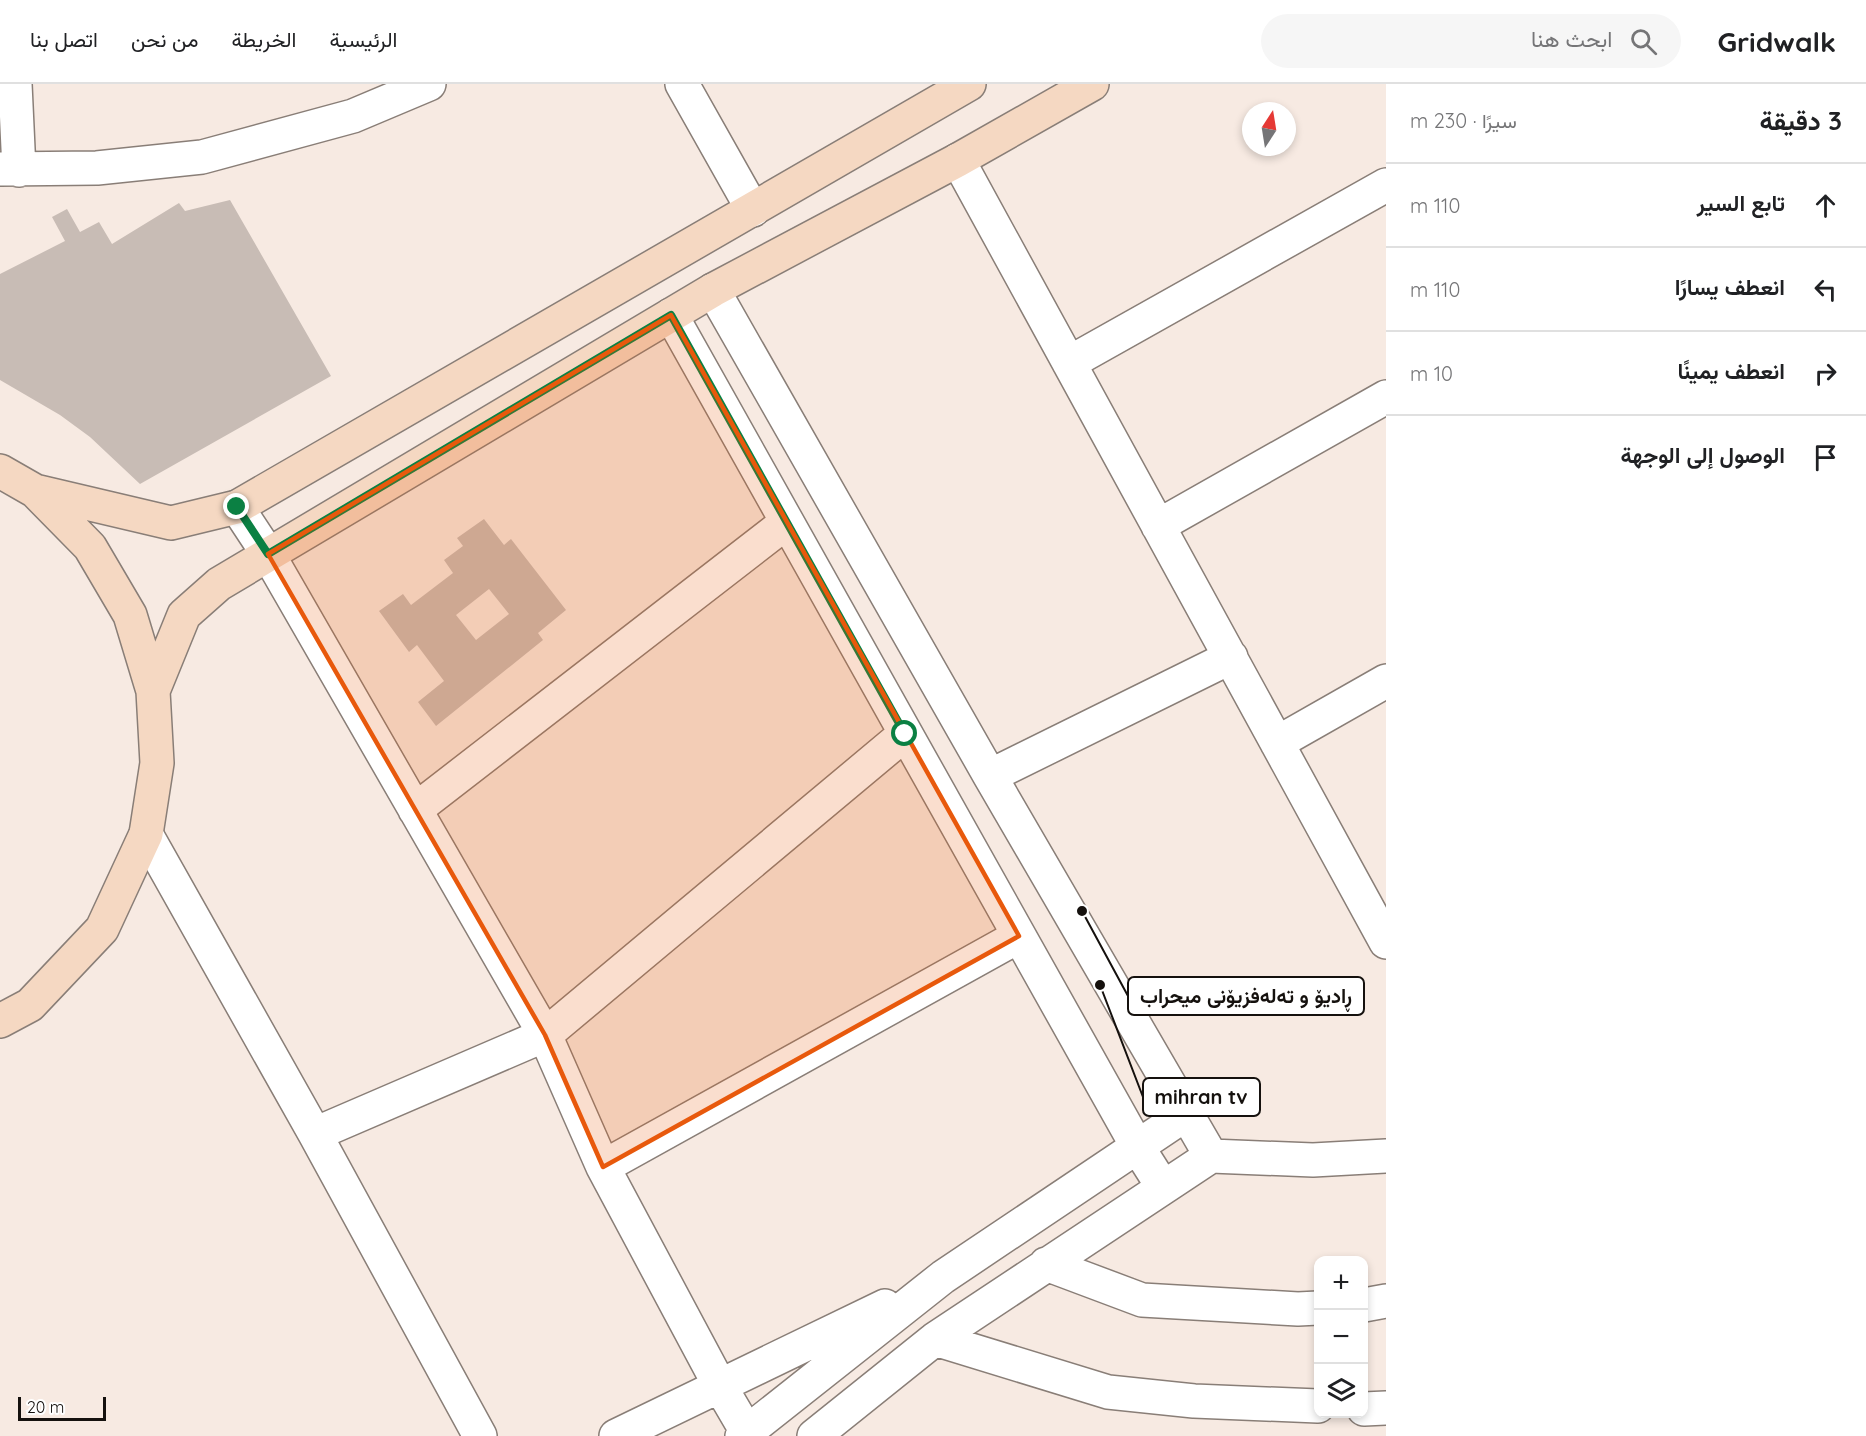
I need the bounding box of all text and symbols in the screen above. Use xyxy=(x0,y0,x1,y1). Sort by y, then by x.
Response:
search box xyxy=(1261,14,1681,68)
text: Gridwalk xyxy=(1717,24,1836,59)
text: ابحث هنا xyxy=(1531,25,1612,53)
icon: search xyxy=(1627,25,1660,58)
text: اتصل بنا xyxy=(30,26,98,52)
text: من نحن xyxy=(131,26,198,52)
text: الخريطة xyxy=(231,26,296,52)
text: الرئيسية xyxy=(329,26,397,52)
north arrow xyxy=(1242,102,1296,156)
text: 3 دقيقة xyxy=(1759,104,1842,137)
text: سيرًا · 230 m xyxy=(1410,108,1517,133)
text: تابع السير xyxy=(1697,189,1785,217)
icon: ahead xyxy=(1809,189,1842,222)
text: 110 m xyxy=(1410,193,1460,218)
text: انعطف يسارًا xyxy=(1675,273,1785,301)
icon: left xyxy=(1809,273,1842,306)
text: 110 m xyxy=(1410,277,1460,302)
text: انعطف يمينًا xyxy=(1677,357,1785,385)
icon: right xyxy=(1809,357,1842,390)
text: 10 m xyxy=(1410,361,1453,386)
text: الوصول إلى الوجهة xyxy=(1621,441,1785,469)
icon: arrive xyxy=(1809,441,1842,474)
route end xyxy=(223,493,249,519)
route start xyxy=(891,720,917,746)
callout: ڕادیۆ و تەلەفزیۆنی میحراب xyxy=(1128,977,1364,1015)
text: ڕادیۆ و تەلەفزیۆنی میحراب xyxy=(1140,983,1352,1012)
callout: mihran tv xyxy=(1143,1078,1260,1116)
text: mihran tv xyxy=(1155,1084,1247,1109)
map controls xyxy=(1314,1256,1368,1418)
button: + xyxy=(1314,1256,1368,1310)
button: − xyxy=(1314,1310,1368,1364)
button: layers xyxy=(1314,1364,1368,1418)
scale bar xyxy=(18,1394,106,1422)
text: 20 m xyxy=(27,1397,64,1417)

